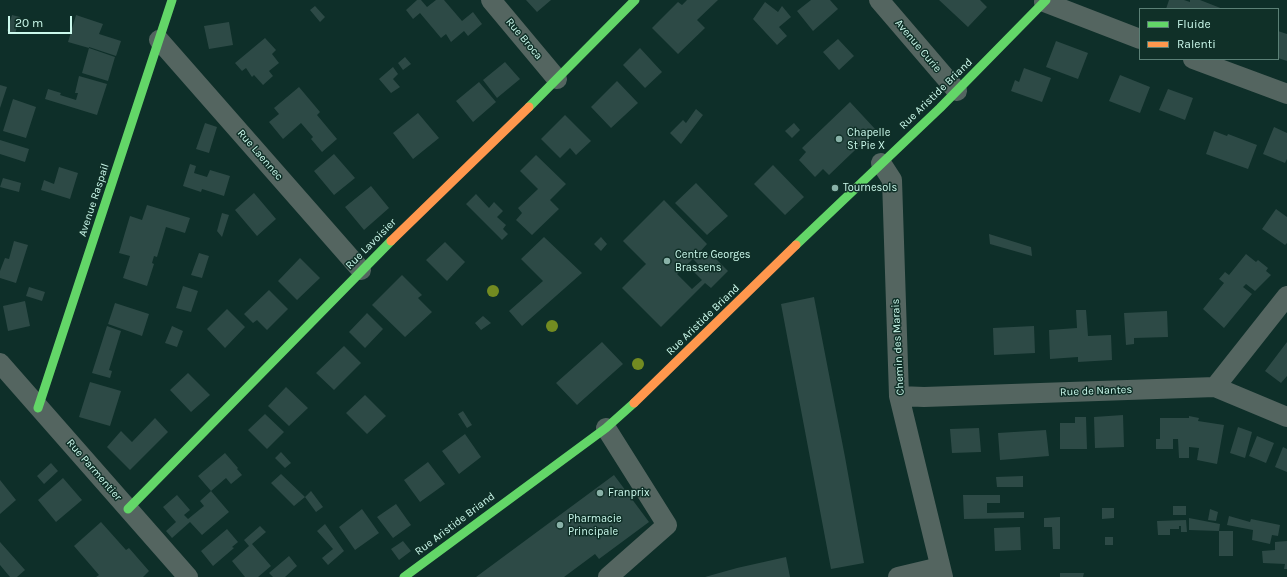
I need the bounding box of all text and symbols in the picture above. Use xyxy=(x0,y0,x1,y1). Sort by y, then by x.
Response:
scale bar xyxy=(10,8,74,34)
legend xyxy=(1139,8,1279,60)
text: 20 m xyxy=(15,16,43,30)
street label: Rue Broca xyxy=(503,16,545,62)
street label: Avenue Curie xyxy=(892,17,944,75)
text: Fluide xyxy=(1177,17,1211,31)
text: Ralenti xyxy=(1177,37,1216,51)
street label: Rue Aristide Briand xyxy=(897,56,975,132)
place label: Chapelle St Pie X xyxy=(847,126,890,152)
street label: Rue Laennec xyxy=(234,127,286,183)
marker: Chapelle St Pie X xyxy=(834,134,844,144)
street label: Avenue Raspail xyxy=(76,162,112,238)
place label: Tournesols xyxy=(843,181,897,195)
marker: Tournesols xyxy=(830,183,840,193)
street label: Rue Lavoisier xyxy=(343,216,399,272)
place label: Centre Georges Brassens xyxy=(675,248,751,274)
marker: Centre Georges Brassens xyxy=(662,256,672,266)
street label: Rue Aristide Briand xyxy=(664,282,742,358)
street label: Chemin des Marais xyxy=(889,298,907,396)
street label: Rue de Nantes xyxy=(1060,383,1132,399)
street label: Rue Parmentier xyxy=(64,436,124,504)
place label: Franprix xyxy=(608,486,650,500)
marker: Franprix xyxy=(595,488,605,498)
street label: Rue Aristide Briand xyxy=(412,490,498,558)
place label: Pharmacie Principale xyxy=(568,512,622,538)
marker: Pharmacie Principale xyxy=(555,520,565,530)

